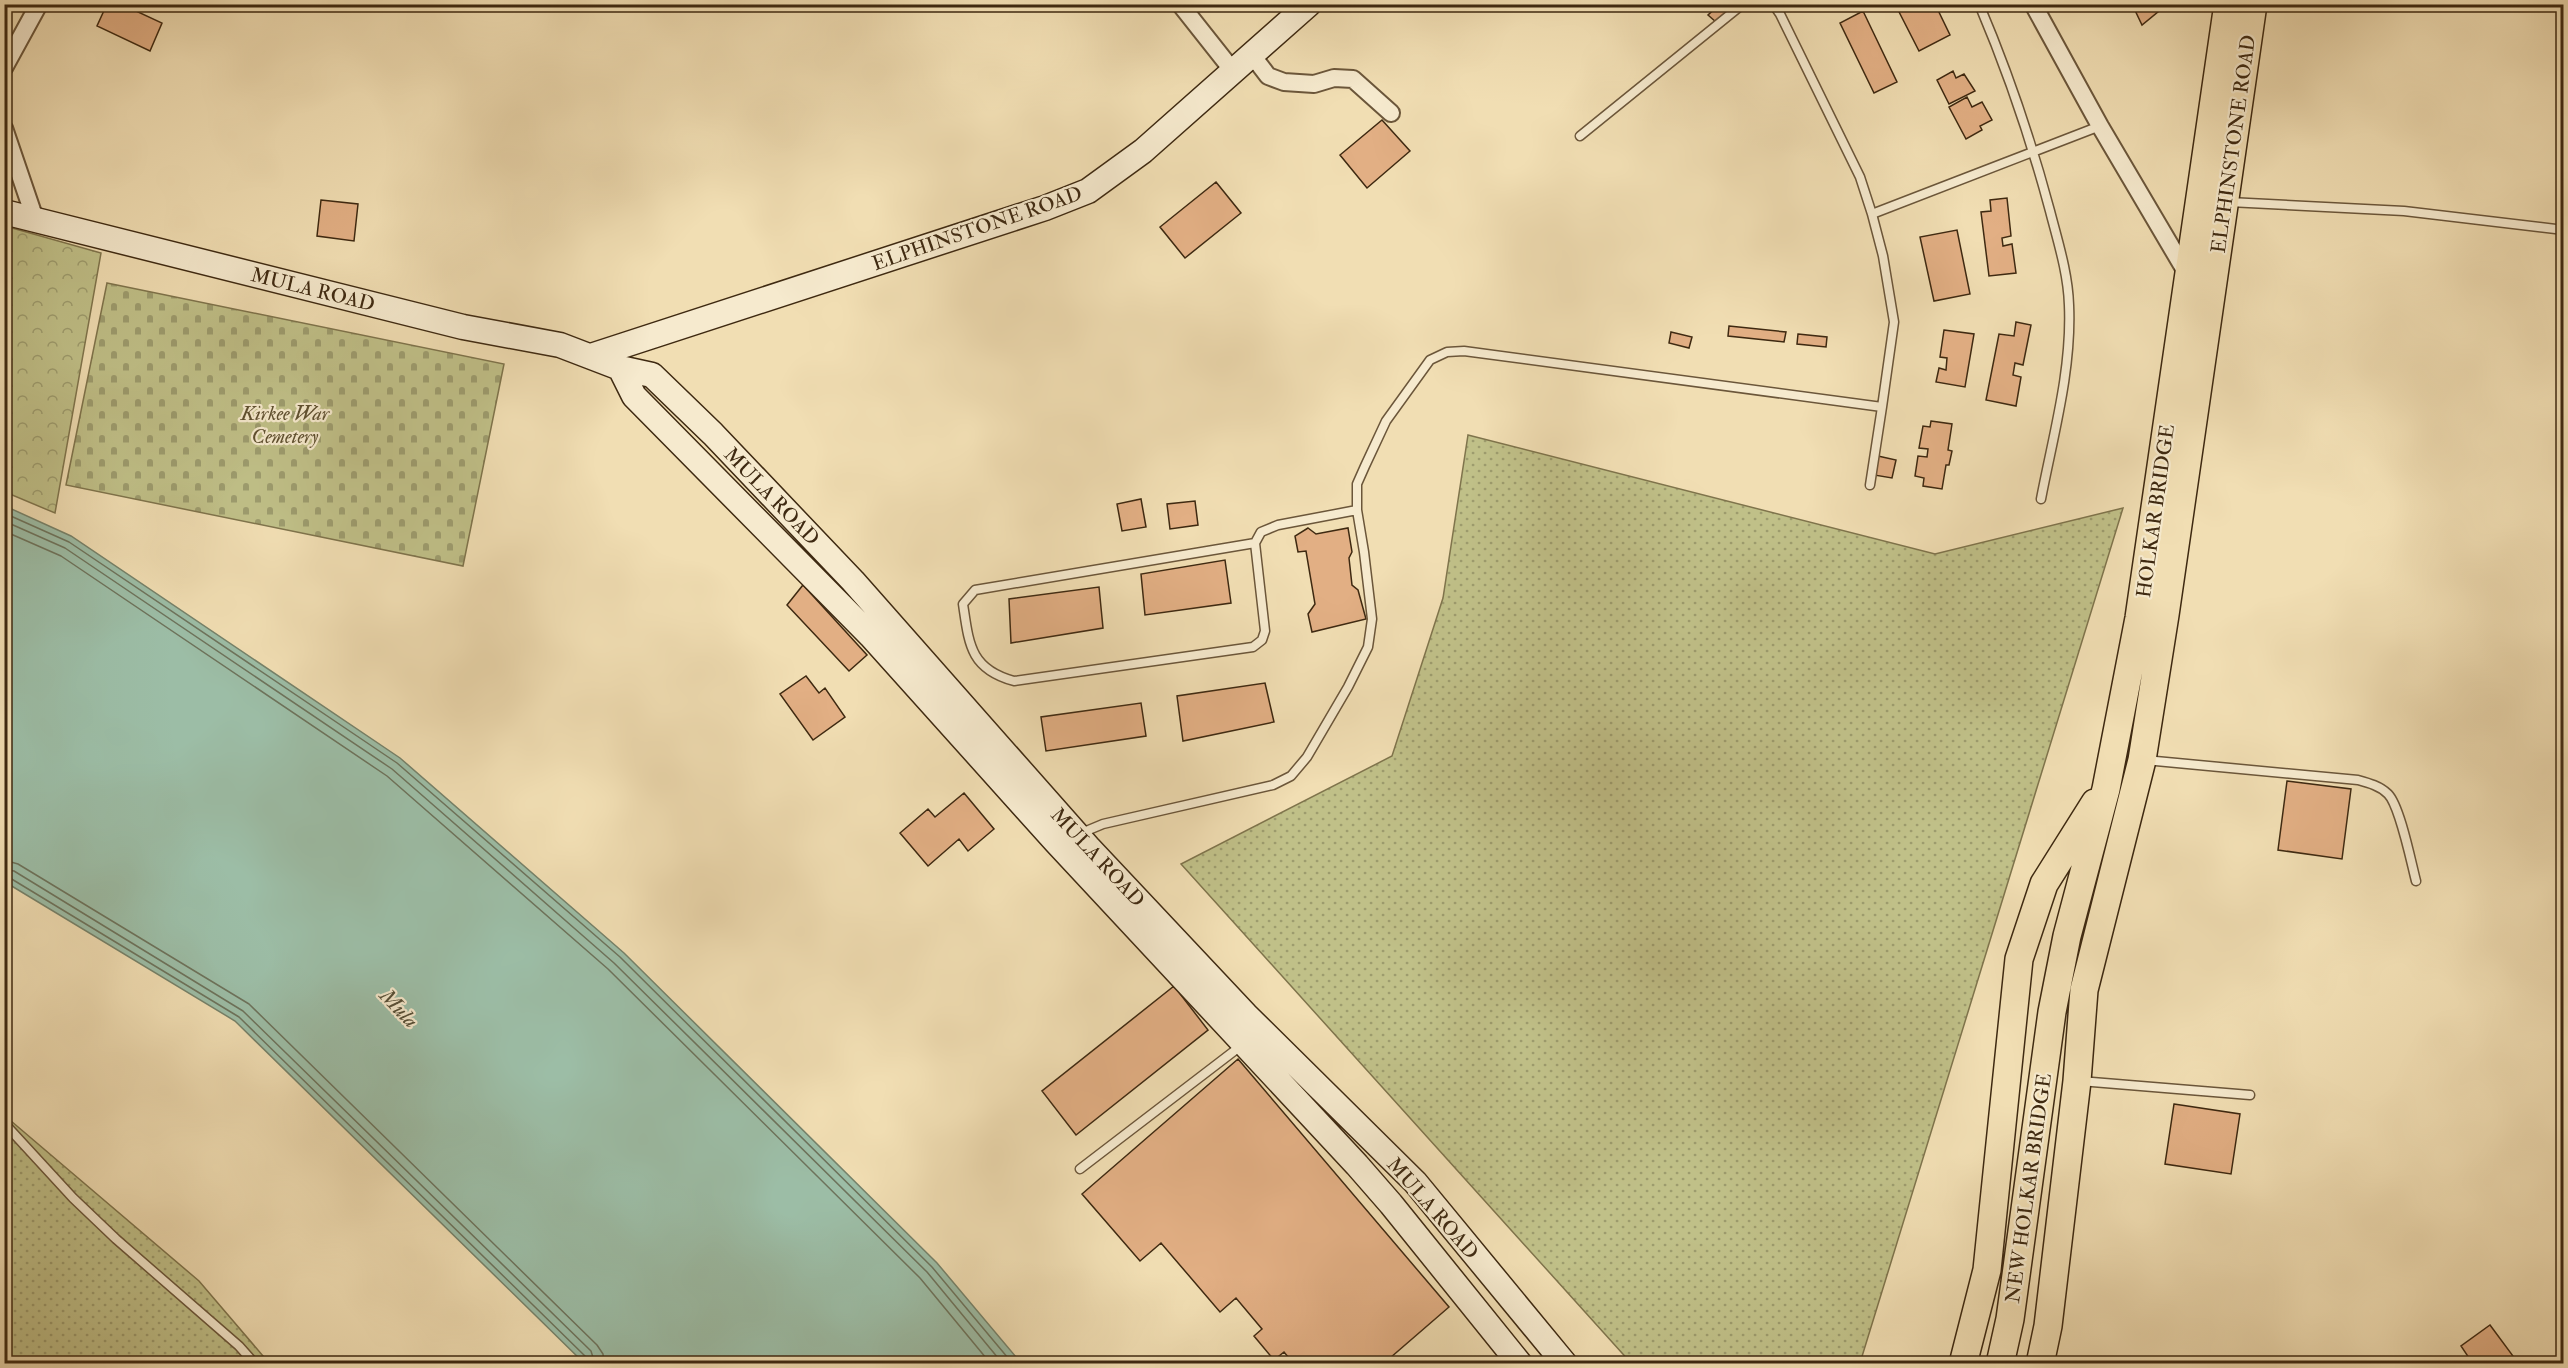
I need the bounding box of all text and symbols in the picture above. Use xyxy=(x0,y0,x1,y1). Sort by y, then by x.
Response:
street label: ELPHINSTONE ROAD xyxy=(2206,33,2261,255)
street label: ELPHINSTONE ROAD xyxy=(869,181,1085,276)
street label: MULA ROAD xyxy=(248,262,377,317)
park label: Kirkee War Cemetery xyxy=(240,401,331,449)
street label: HOLKAR BRIDGE xyxy=(2131,423,2180,599)
street label: MULA ROAD xyxy=(719,442,825,551)
street label: MULA ROAD xyxy=(1045,802,1150,912)
water label: Mula xyxy=(372,981,424,1034)
street label: NEW HOLKAR BRIDGE xyxy=(2000,1072,2057,1305)
street label: MULA ROAD xyxy=(1382,1152,1484,1264)

